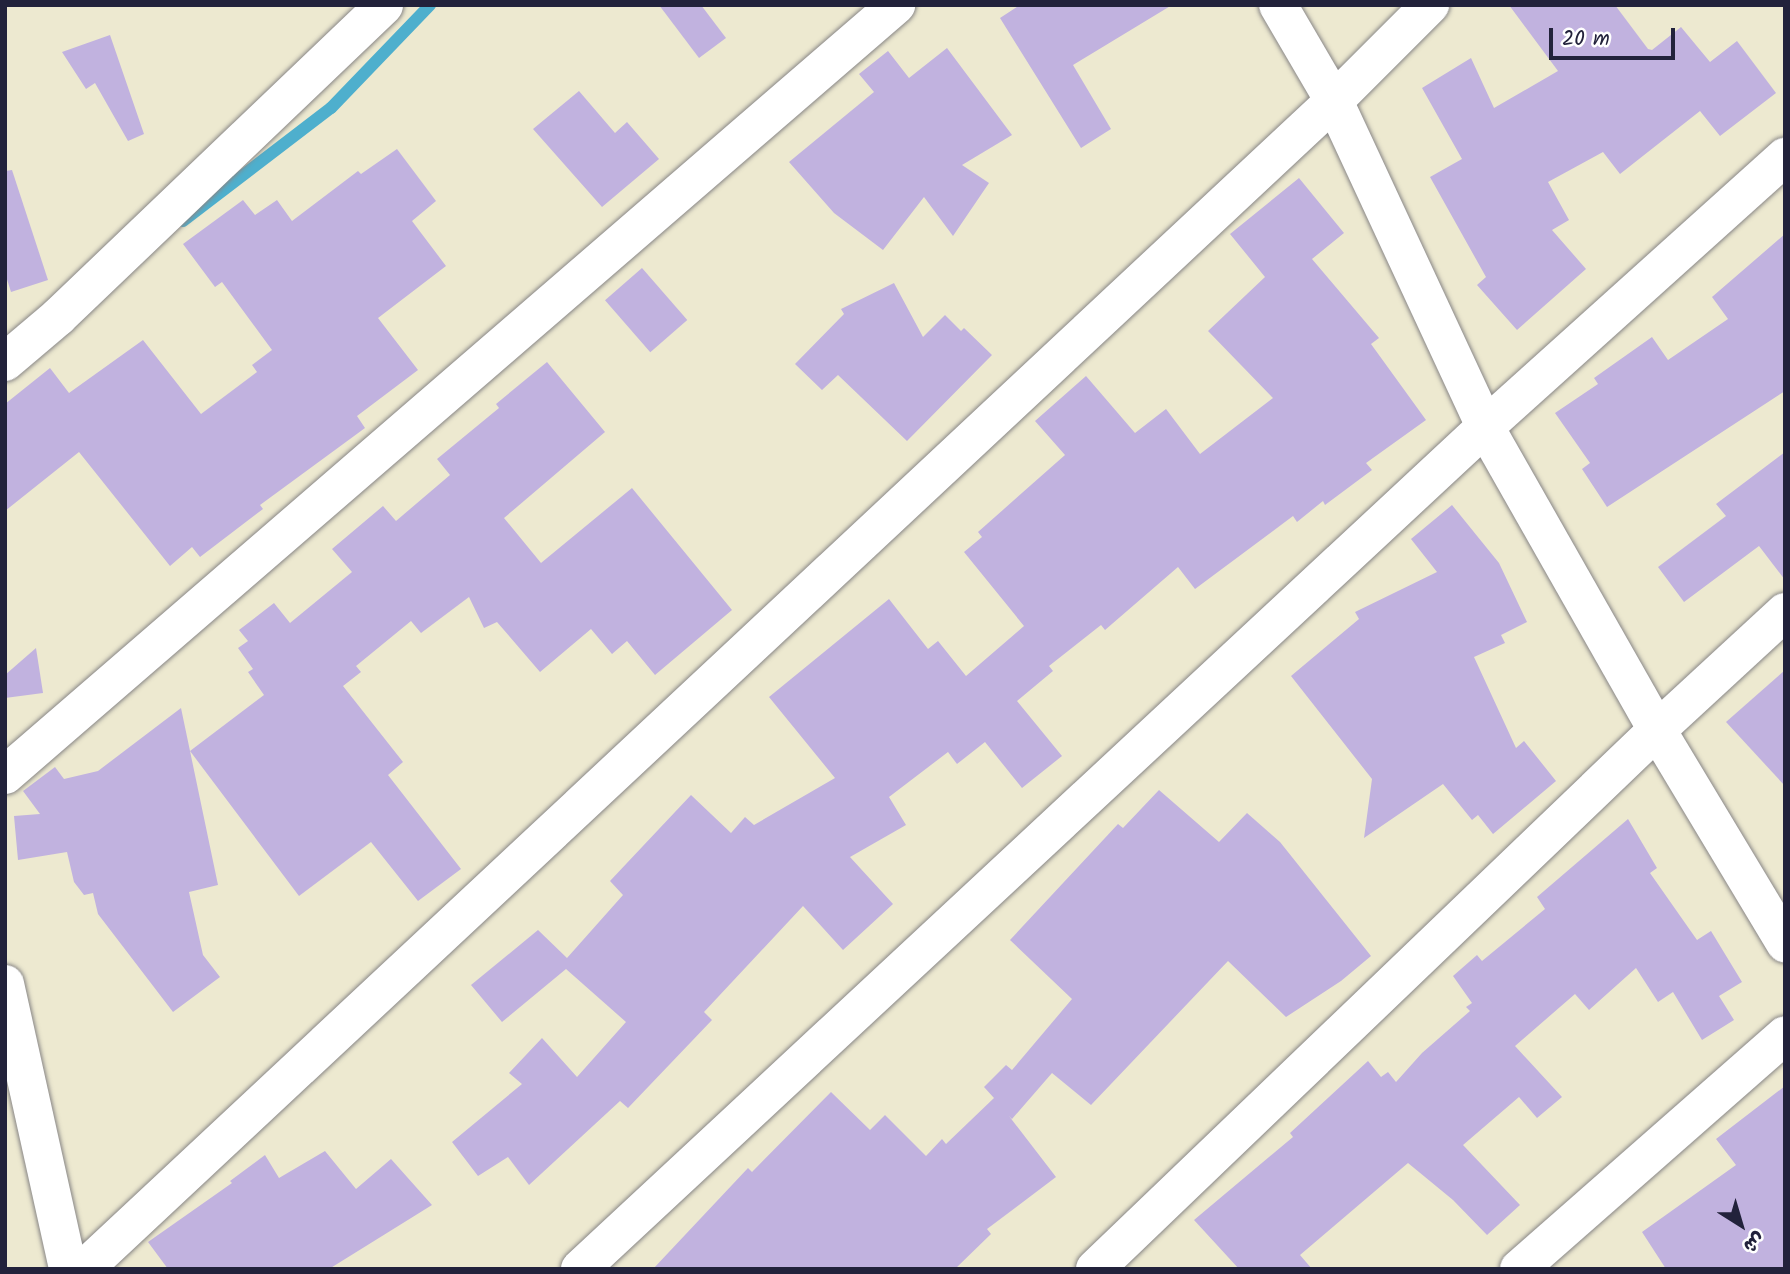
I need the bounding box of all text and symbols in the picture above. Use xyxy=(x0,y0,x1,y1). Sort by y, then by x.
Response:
scale bar xyxy=(1552,14,1678,58)
text: 20 m xyxy=(1562,23,1610,56)
north arrow xyxy=(1706,1190,1776,1260)
text: ش xyxy=(1736,1224,1771,1260)

